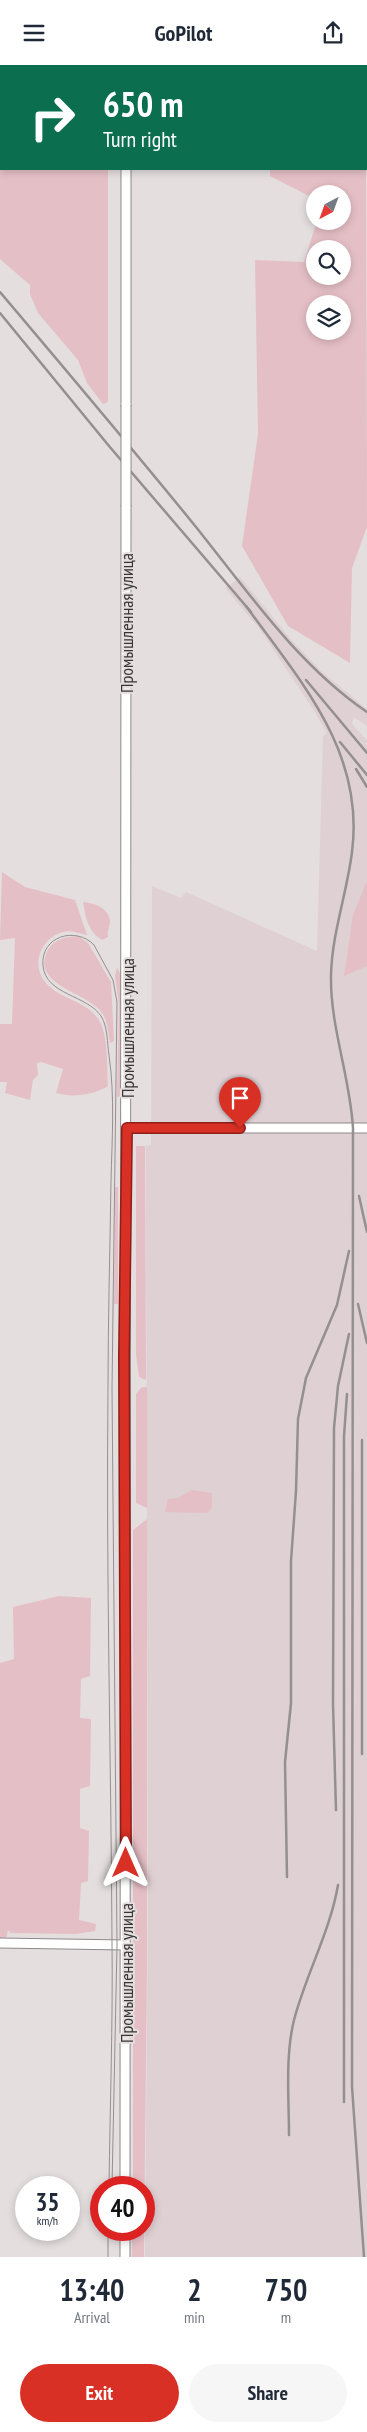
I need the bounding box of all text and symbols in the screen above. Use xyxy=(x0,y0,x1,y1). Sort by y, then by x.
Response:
icon: menu xyxy=(20,19,48,47)
text: GoPilot xyxy=(155,19,212,47)
icon: share xyxy=(319,19,347,47)
text: 650 m xyxy=(103,81,184,127)
icon: right xyxy=(20,85,85,150)
text: Turn right xyxy=(103,125,177,153)
north arrow xyxy=(306,185,351,230)
map controls xyxy=(306,185,351,340)
button: search xyxy=(306,240,351,285)
button: layers xyxy=(306,295,351,340)
street label: Промышленная улица xyxy=(115,553,138,693)
street label: Промышленная улица xyxy=(116,958,139,1098)
pin xyxy=(219,1077,261,1128)
icon: arrive xyxy=(226,1084,254,1112)
position arrow xyxy=(99,1836,151,1888)
street label: Промышленная улица xyxy=(115,1903,138,2043)
speed limit sign: 40 xyxy=(90,2176,155,2241)
text: 35 xyxy=(36,2186,59,2218)
text: km/h xyxy=(37,2213,58,2228)
text: 13:40 xyxy=(60,2270,124,2309)
text: 2 xyxy=(187,2270,202,2309)
text: 750 xyxy=(264,2270,307,2309)
text: Arrival xyxy=(74,2307,110,2327)
text: min xyxy=(184,2307,205,2327)
text: m xyxy=(281,2307,291,2327)
button: Exit xyxy=(20,2364,179,2422)
button: Share xyxy=(189,2364,347,2422)

